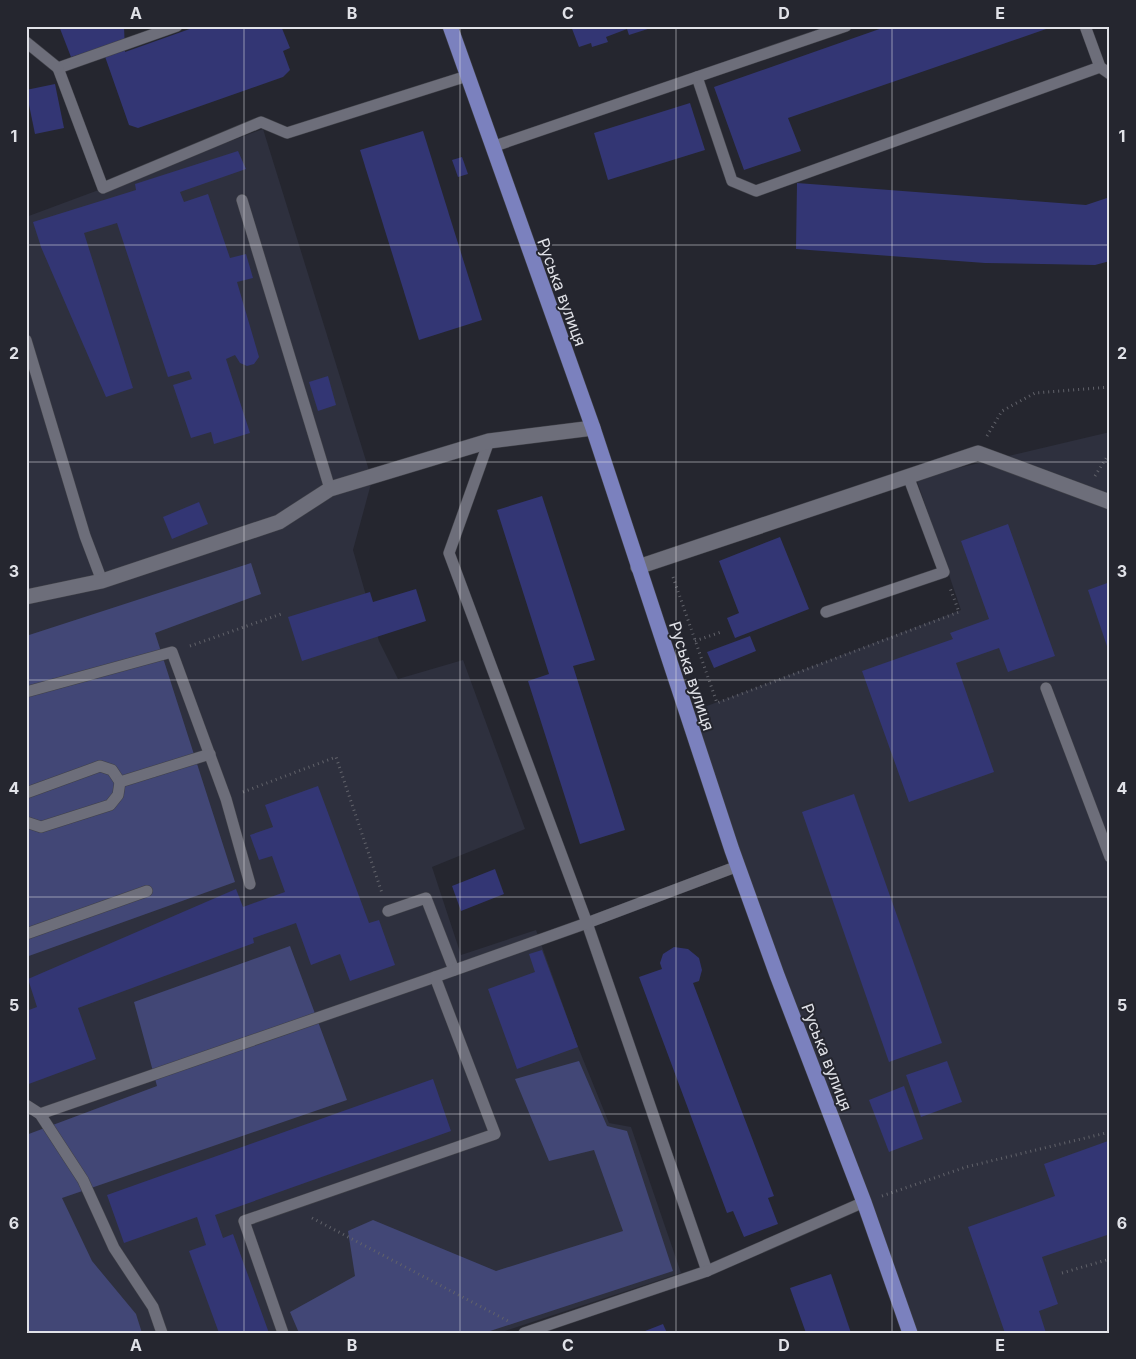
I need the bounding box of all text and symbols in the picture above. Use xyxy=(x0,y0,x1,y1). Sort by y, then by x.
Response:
text: A xyxy=(130,3,142,23)
text: B xyxy=(347,3,357,23)
text: C xyxy=(562,3,574,23)
text: D xyxy=(778,3,790,23)
text: E xyxy=(995,3,1005,23)
text: 1 xyxy=(11,126,17,146)
text: 1 xyxy=(1119,126,1125,146)
street label: Руська вулиця xyxy=(533,235,591,349)
text: 2 xyxy=(9,343,19,363)
text: 2 xyxy=(1117,343,1127,363)
text: 3 xyxy=(9,561,19,581)
text: 3 xyxy=(1117,561,1127,581)
street label: Руська вулиця xyxy=(665,619,719,733)
text: 4 xyxy=(9,778,20,798)
text: 4 xyxy=(1117,778,1128,798)
text: 5 xyxy=(9,995,19,1015)
text: 5 xyxy=(1117,995,1127,1015)
street label: Руська вулиця xyxy=(797,1000,857,1114)
text: 6 xyxy=(9,1213,19,1233)
text: 6 xyxy=(1117,1213,1127,1233)
text: A xyxy=(130,1335,142,1355)
text: B xyxy=(347,1335,357,1355)
text: C xyxy=(562,1335,574,1355)
text: D xyxy=(778,1335,790,1355)
text: E xyxy=(995,1335,1005,1355)

